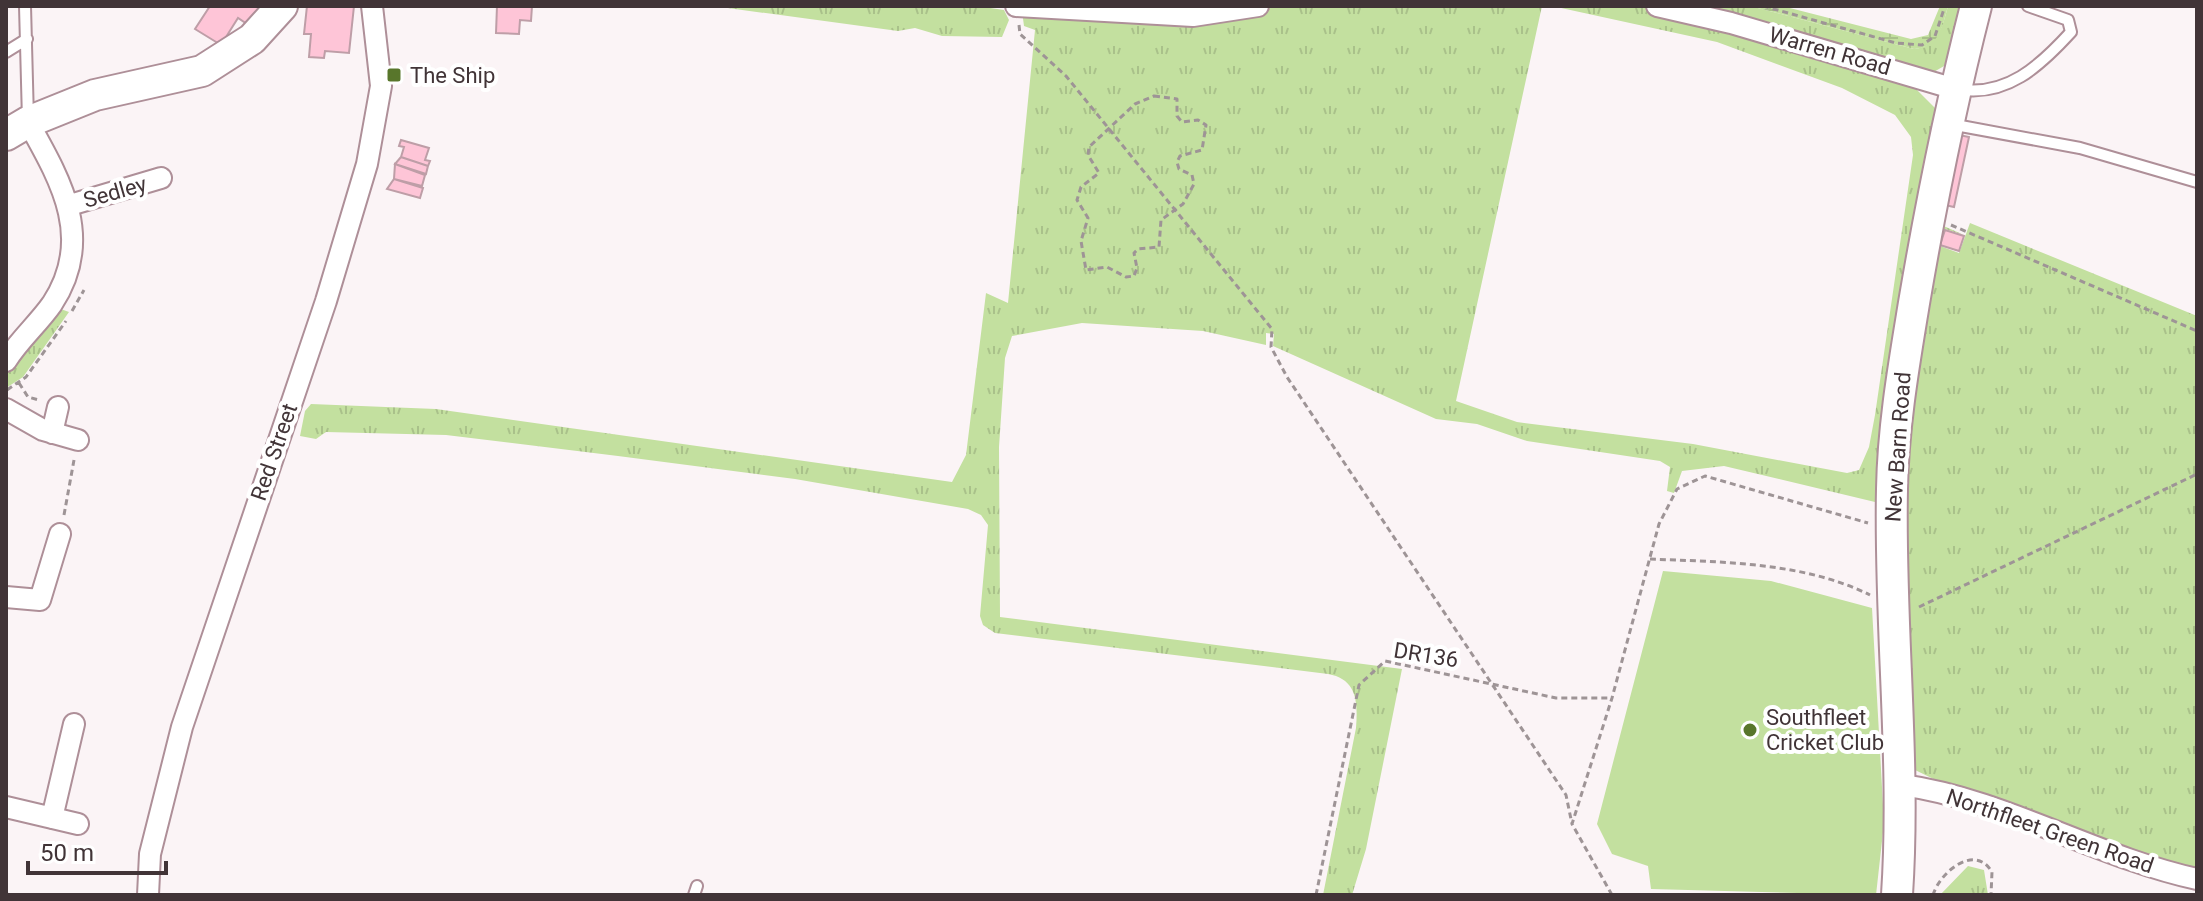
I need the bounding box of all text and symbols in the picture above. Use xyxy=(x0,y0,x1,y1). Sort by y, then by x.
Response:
street label: Warren Road xyxy=(1766,22,1894,80)
place label: The Ship xyxy=(410,63,495,88)
marker: The Ship xyxy=(385,66,403,84)
street label: Sedley xyxy=(81,171,150,213)
street label: New Barn Road xyxy=(1880,371,1916,523)
street label: Red Street xyxy=(246,400,302,504)
street label: DR136 xyxy=(1392,638,1460,672)
place label: Southfleet Cricket Club xyxy=(1766,705,1884,755)
marker: Southfleet Cricket Club xyxy=(1741,721,1759,739)
street label: Northfleet Green Road xyxy=(1943,784,2157,878)
scale bar xyxy=(28,825,166,875)
text: 50 m xyxy=(40,839,94,867)

